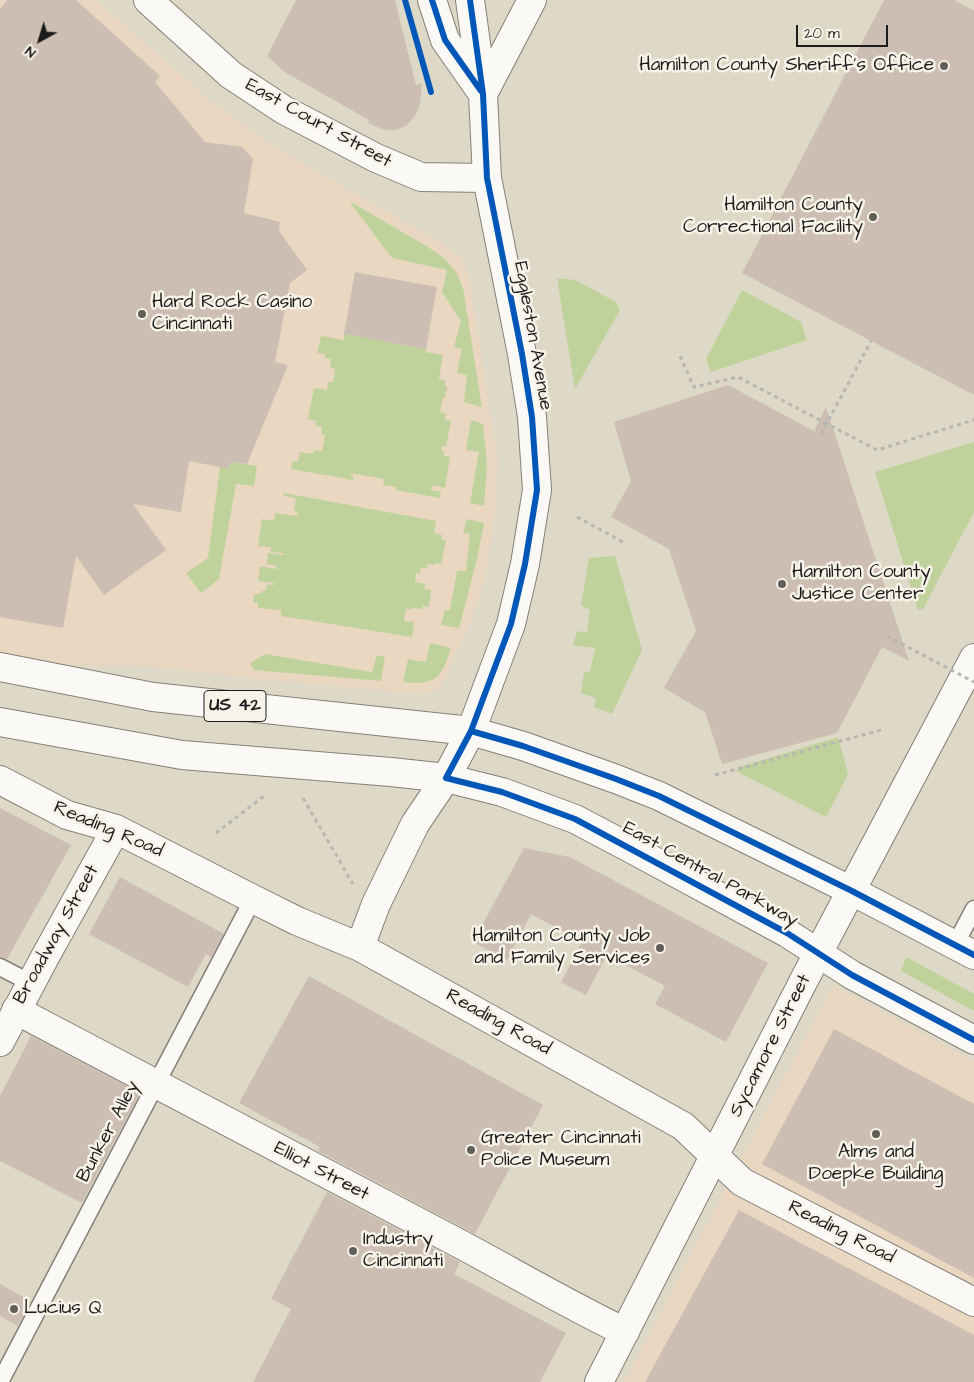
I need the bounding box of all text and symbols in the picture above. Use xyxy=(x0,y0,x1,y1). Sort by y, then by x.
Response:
north arrow xyxy=(15,15,65,65)
scale bar xyxy=(799,15,892,47)
text: 20 m xyxy=(804,23,840,44)
text: N xyxy=(21,41,40,62)
place label: Hamilton County Sheriff’s Office xyxy=(639,55,934,77)
marker: Hamilton County Sheriff’s Office xyxy=(938,60,950,72)
street label: East Court Street xyxy=(241,74,395,174)
place label: Hamilton County Correctional Facility xyxy=(683,195,863,239)
marker: Hamilton County Correctional Facility xyxy=(867,211,879,223)
street label: Eggleston Avenue xyxy=(508,260,556,412)
place label: Hard Rock Casino Cincinnati xyxy=(152,292,312,336)
marker: Hard Rock Casino Cincinnati xyxy=(136,308,148,320)
place label: Hamilton County Justice Center xyxy=(792,562,931,606)
marker: Hamilton County Justice Center xyxy=(776,578,788,590)
road number: US 42 xyxy=(204,690,266,721)
street label: Reading Road xyxy=(50,797,166,863)
street label: East Central Parkway xyxy=(618,817,802,933)
street label: Broadway Street xyxy=(9,861,105,1009)
place label: Hamilton County Job and Family Services xyxy=(472,926,650,970)
marker: Hamilton County Job and Family Services xyxy=(654,942,666,954)
street label: Sycamore Street xyxy=(725,971,817,1121)
street label: Reading Road xyxy=(441,985,555,1061)
street label: Bunker Alley xyxy=(73,1077,145,1187)
place label: Greater Cincinnati Police Museum xyxy=(481,1128,641,1172)
marker: Alms and Doepke Building xyxy=(870,1128,882,1140)
street label: Elliot Street xyxy=(269,1137,373,1207)
place label: Alms and Doepke Building xyxy=(809,1142,943,1186)
marker: Greater Cincinnati Police Museum xyxy=(465,1144,477,1156)
street label: Reading Road xyxy=(784,1196,898,1270)
place label: Industry Cincinnati xyxy=(363,1229,443,1273)
marker: Industry Cincinnati xyxy=(347,1245,359,1257)
place label: Lucius Q xyxy=(24,1298,102,1320)
marker: Lucius Q xyxy=(8,1303,20,1315)

